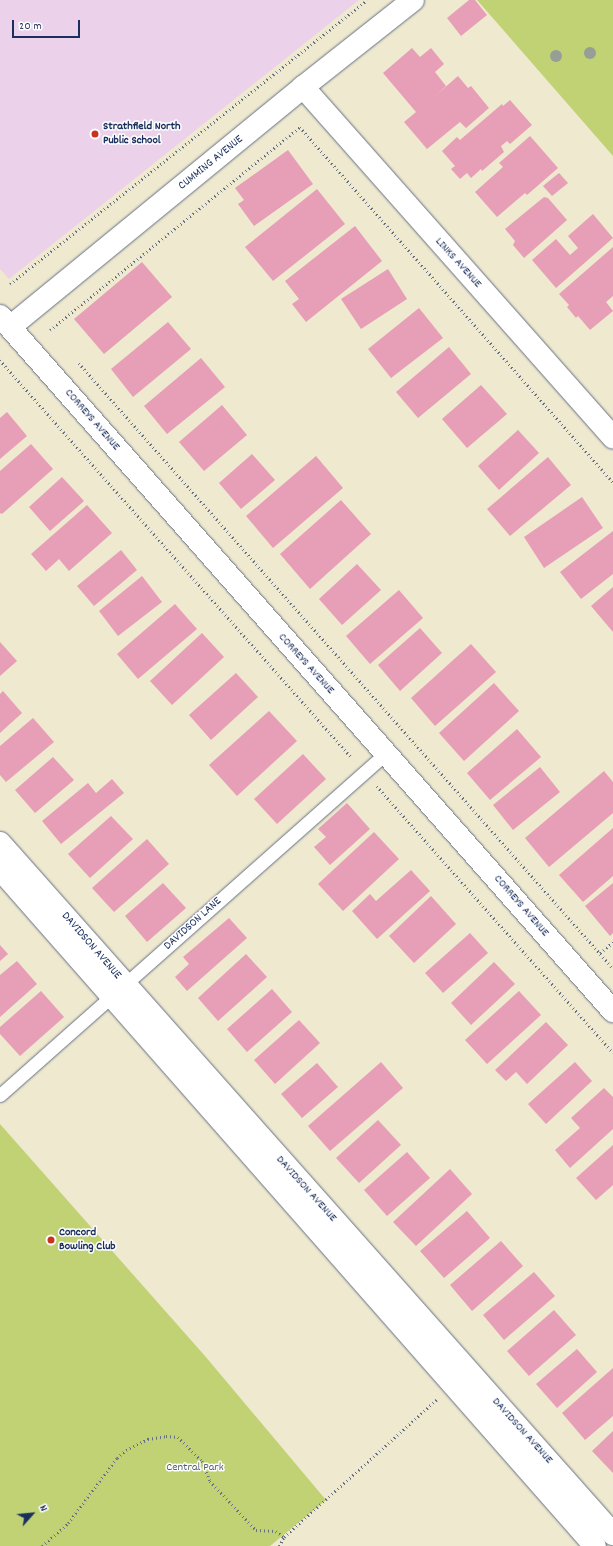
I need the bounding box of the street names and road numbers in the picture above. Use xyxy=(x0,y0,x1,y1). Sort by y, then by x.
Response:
street label: CUMMING AVENUE xyxy=(176,132,246,194)
street label: LINKS AVENUE xyxy=(432,235,484,291)
street label: CORREYS AVENUE xyxy=(61,386,123,454)
street label: CORREYS AVENUE xyxy=(275,630,337,698)
street label: CORREYS AVENUE xyxy=(490,872,552,940)
street label: DAVIDSON LANE xyxy=(161,895,225,953)
street label: DAVIDSON AVENUE xyxy=(58,909,124,983)
street label: DAVIDSON AVENUE xyxy=(272,1153,340,1225)
street label: DAVIDSON AVENUE xyxy=(488,1395,556,1467)

